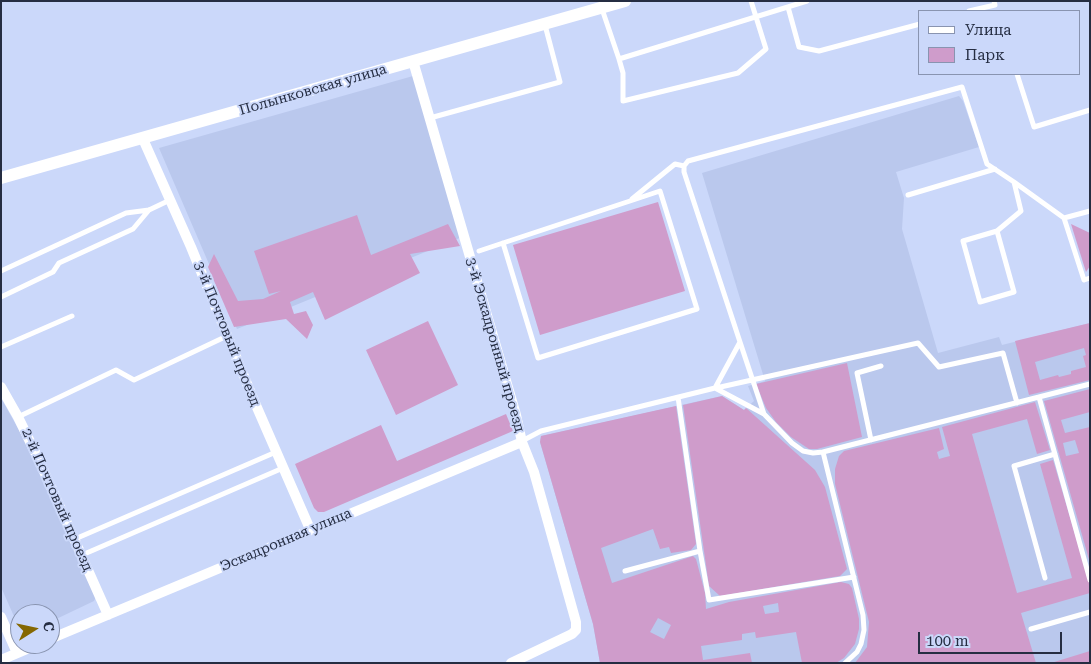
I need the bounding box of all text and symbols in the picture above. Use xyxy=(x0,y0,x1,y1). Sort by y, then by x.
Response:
legend xyxy=(918,10,1081,75)
text: Улица xyxy=(965,21,1011,39)
text: Парк xyxy=(965,46,1005,64)
street label: Полынковская улица xyxy=(237,61,389,119)
street label: 3-й Эскадронный проезд xyxy=(462,256,528,434)
street label: 3-й Почтовый проезд xyxy=(190,259,264,409)
street label: 2-й Почтовый проезд xyxy=(18,426,96,574)
street label: Эскадронная улица xyxy=(218,505,354,575)
north arrow xyxy=(10,604,60,654)
text: С xyxy=(40,620,58,633)
scale bar xyxy=(921,622,1065,654)
text: 100 m xyxy=(926,632,969,650)

